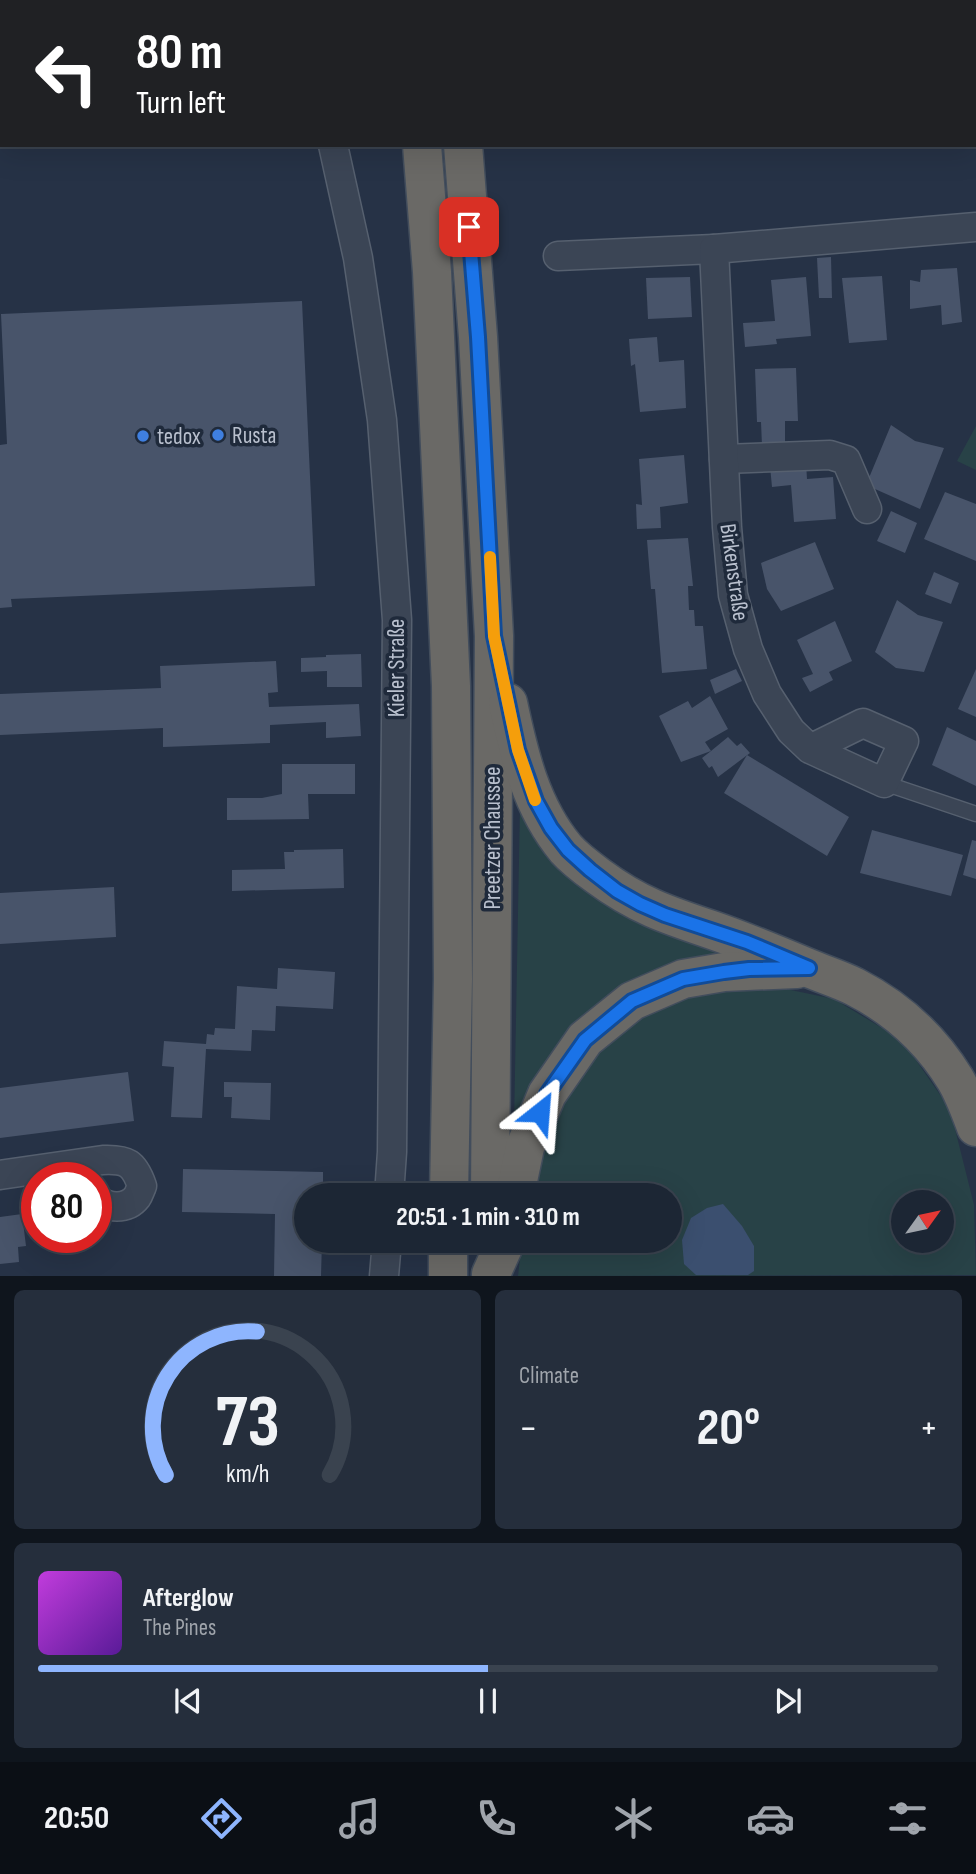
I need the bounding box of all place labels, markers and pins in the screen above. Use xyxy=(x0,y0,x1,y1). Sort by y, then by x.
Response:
pin xyxy=(439,197,499,257)
place label: Rusta xyxy=(232,422,276,450)
place label: tedox xyxy=(157,423,201,451)
marker: Rusta xyxy=(210,427,226,443)
marker: tedox xyxy=(135,428,151,444)

